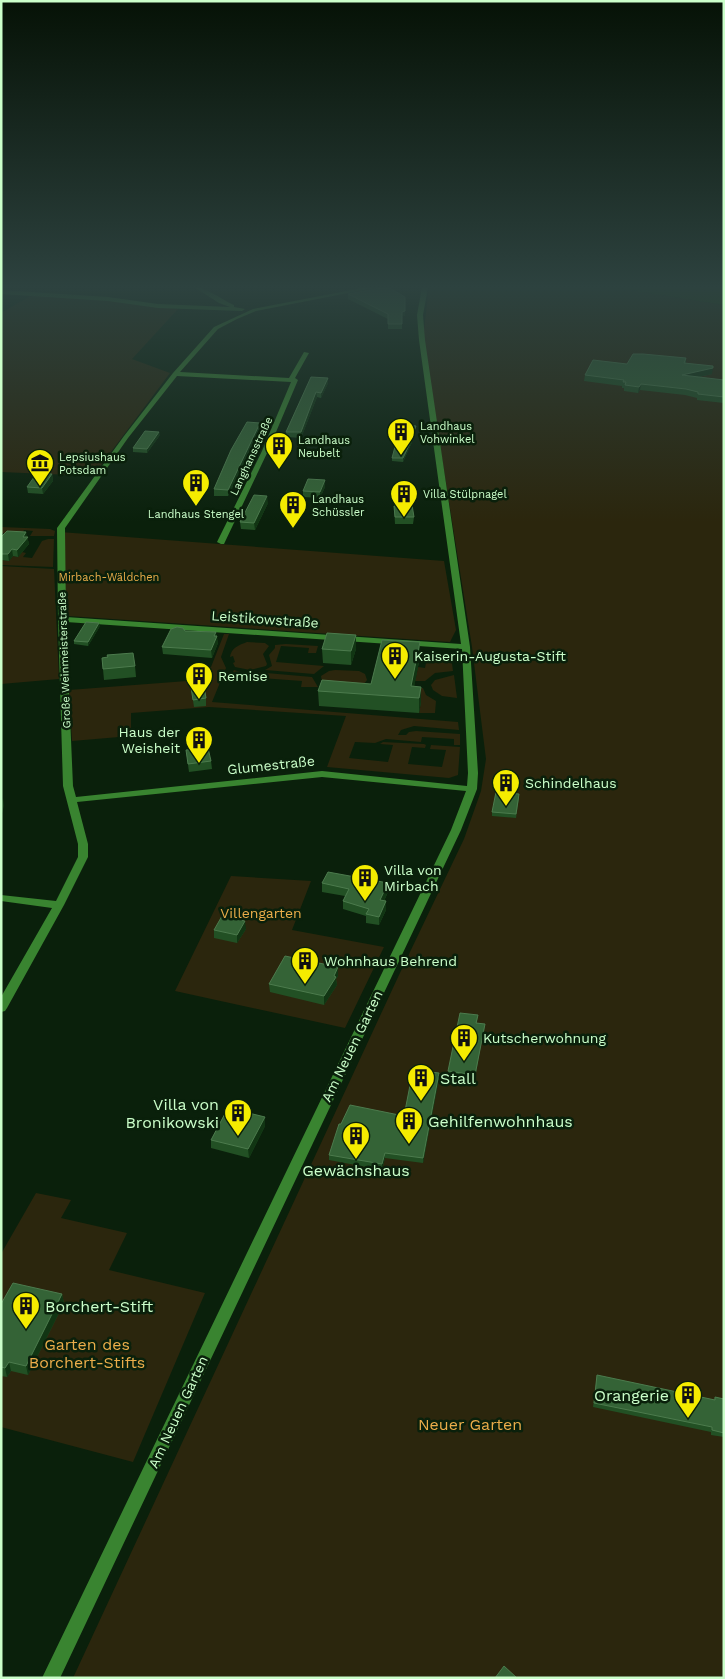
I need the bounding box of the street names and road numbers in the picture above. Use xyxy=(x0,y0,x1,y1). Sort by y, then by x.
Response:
street label: Langhansstraße xyxy=(228,415,275,498)
street label: Große Weinmeisterstraße xyxy=(56,591,73,728)
street label: Leistikowstraße xyxy=(211,607,319,631)
street label: Glumestraße xyxy=(226,752,316,778)
street label: Am Neuen Garten xyxy=(318,988,386,1104)
street label: Am Neuen Garten xyxy=(145,1353,211,1471)

